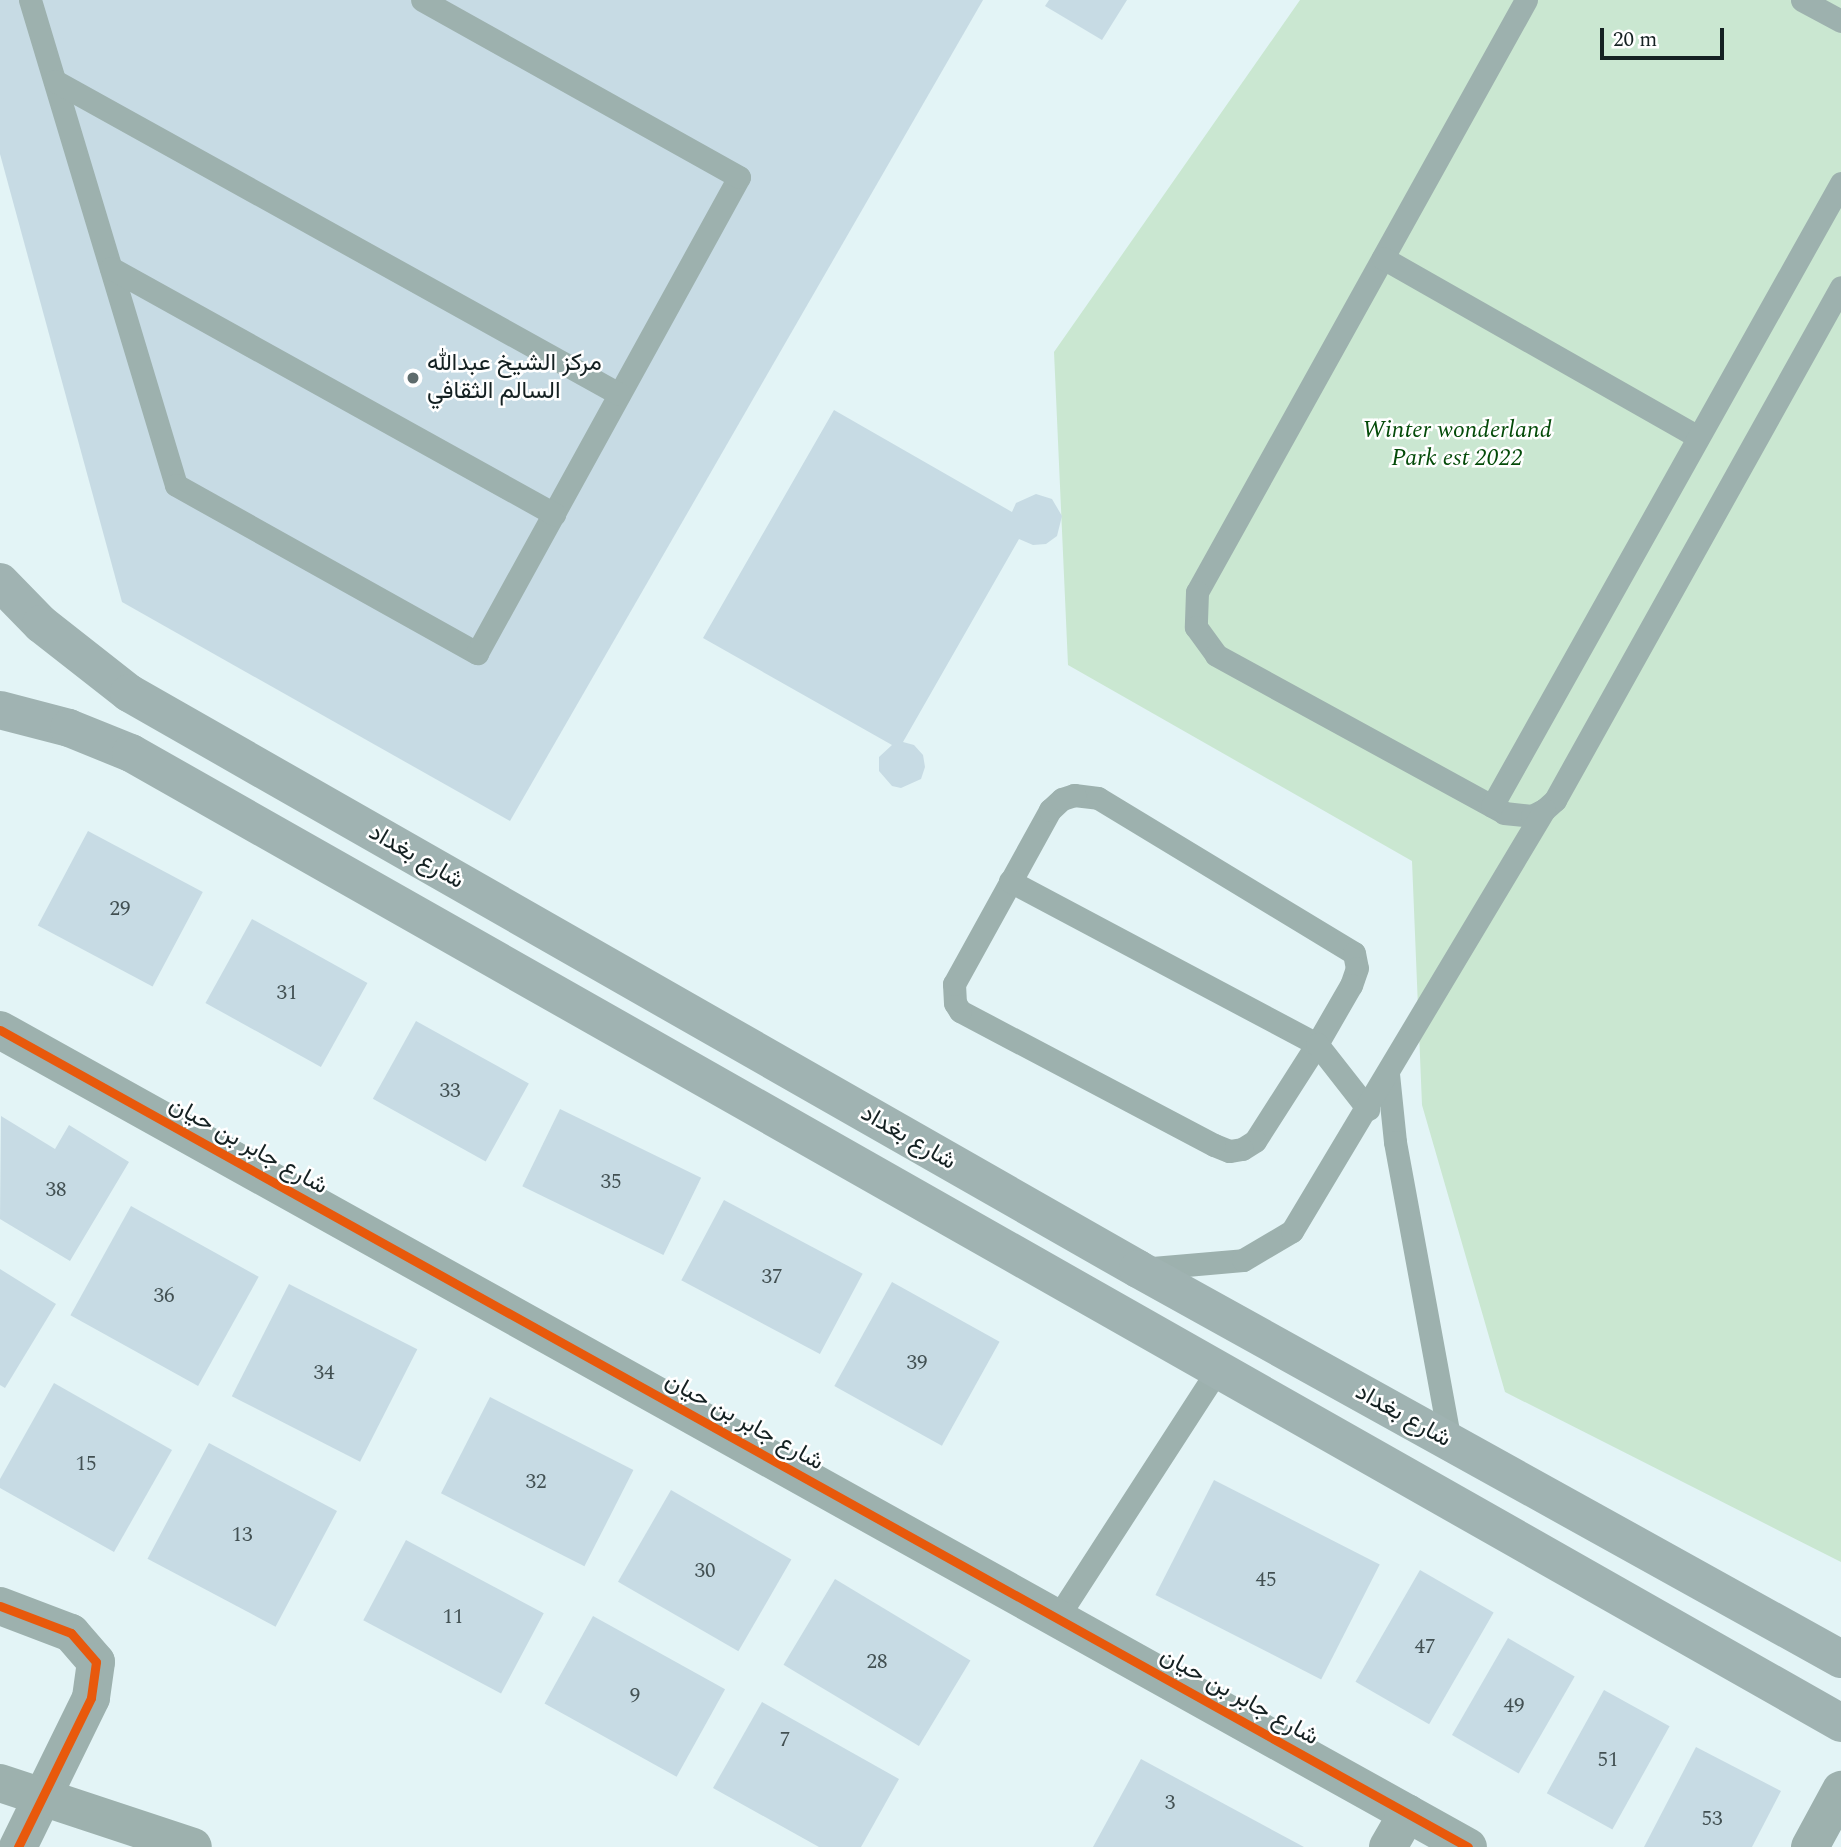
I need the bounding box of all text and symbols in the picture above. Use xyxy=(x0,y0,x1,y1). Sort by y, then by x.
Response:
scale bar xyxy=(1603,14,1727,58)
text: 20 m xyxy=(1613,24,1657,56)
place label: مركز الشيخ عبدالله السالم الثقافي xyxy=(427,350,602,406)
marker: مركز الشيخ عبدالله السالم الثقافي xyxy=(405,370,421,386)
park label: Winter wonderland Park est 2022 xyxy=(1362,417,1552,473)
street label: شارع بغداد xyxy=(363,818,469,896)
house number: 29 xyxy=(110,896,130,922)
house number: 31 xyxy=(277,980,297,1006)
house number: 33 xyxy=(440,1078,460,1104)
street label: شارع جابر بن حيان xyxy=(164,1091,332,1201)
street label: شارع بغداد xyxy=(855,1099,961,1177)
house number: 35 xyxy=(601,1169,621,1195)
house number: 38 xyxy=(46,1177,66,1203)
house number: 37 xyxy=(762,1264,782,1290)
house number: 36 xyxy=(154,1283,174,1309)
house number: 39 xyxy=(907,1350,927,1376)
house number: 34 xyxy=(314,1360,334,1386)
street label: شارع جابر بن حيان xyxy=(660,1367,828,1477)
street label: شارع بغداد xyxy=(1350,1378,1456,1454)
house number: 15 xyxy=(76,1451,96,1477)
house number: 32 xyxy=(526,1469,546,1495)
house number: 13 xyxy=(232,1522,252,1548)
house number: 30 xyxy=(695,1558,715,1584)
house number: 45 xyxy=(1256,1567,1276,1593)
house number: 11 xyxy=(443,1604,463,1630)
house number: 47 xyxy=(1415,1634,1435,1660)
street label: شارع جابر بن حيان xyxy=(1155,1642,1323,1752)
house number: 28 xyxy=(867,1649,887,1675)
house number: 9 xyxy=(630,1683,640,1709)
house number: 49 xyxy=(1504,1693,1524,1719)
house number: 7 xyxy=(780,1727,790,1753)
house number: 51 xyxy=(1598,1747,1618,1773)
house number: 3 xyxy=(1165,1790,1175,1816)
house number: 53 xyxy=(1702,1806,1722,1832)

